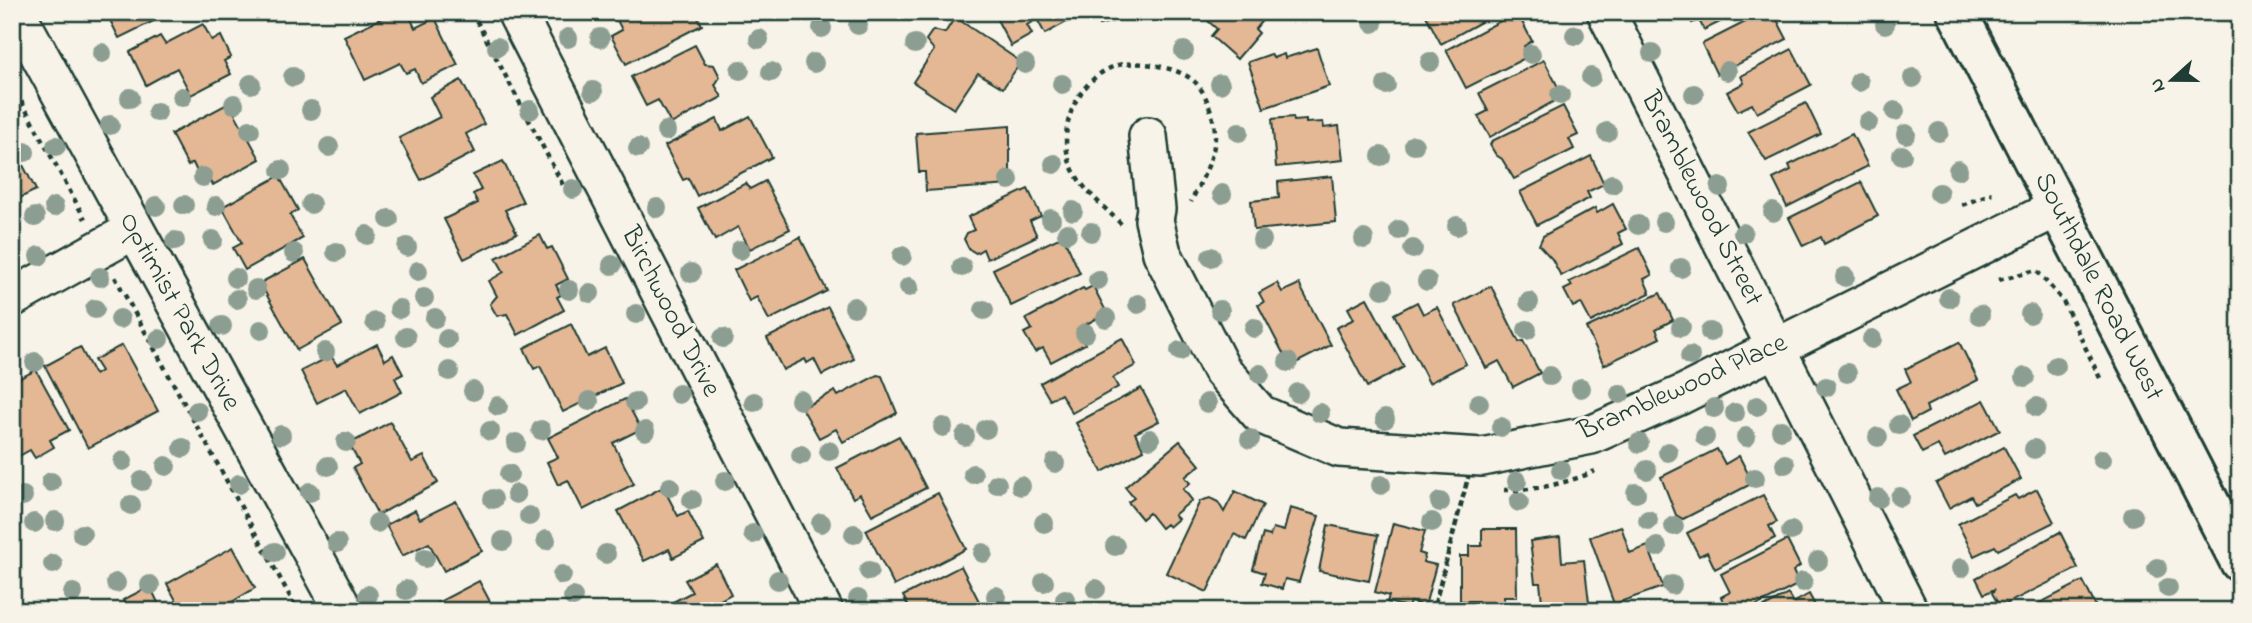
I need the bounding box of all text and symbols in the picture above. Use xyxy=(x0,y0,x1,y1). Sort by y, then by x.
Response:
north arrow xyxy=(2136,46,2206,116)
text: N xyxy=(2143,74,2173,96)
street label: Bramblewood Street xyxy=(1629,84,1773,313)
street label: Southdale Road West xyxy=(2023,165,2173,409)
street label: Optimist Park Drive xyxy=(107,205,251,419)
street label: Birchwood Drive xyxy=(609,219,731,405)
street label: Bramblewood Place xyxy=(1571,323,1794,453)

